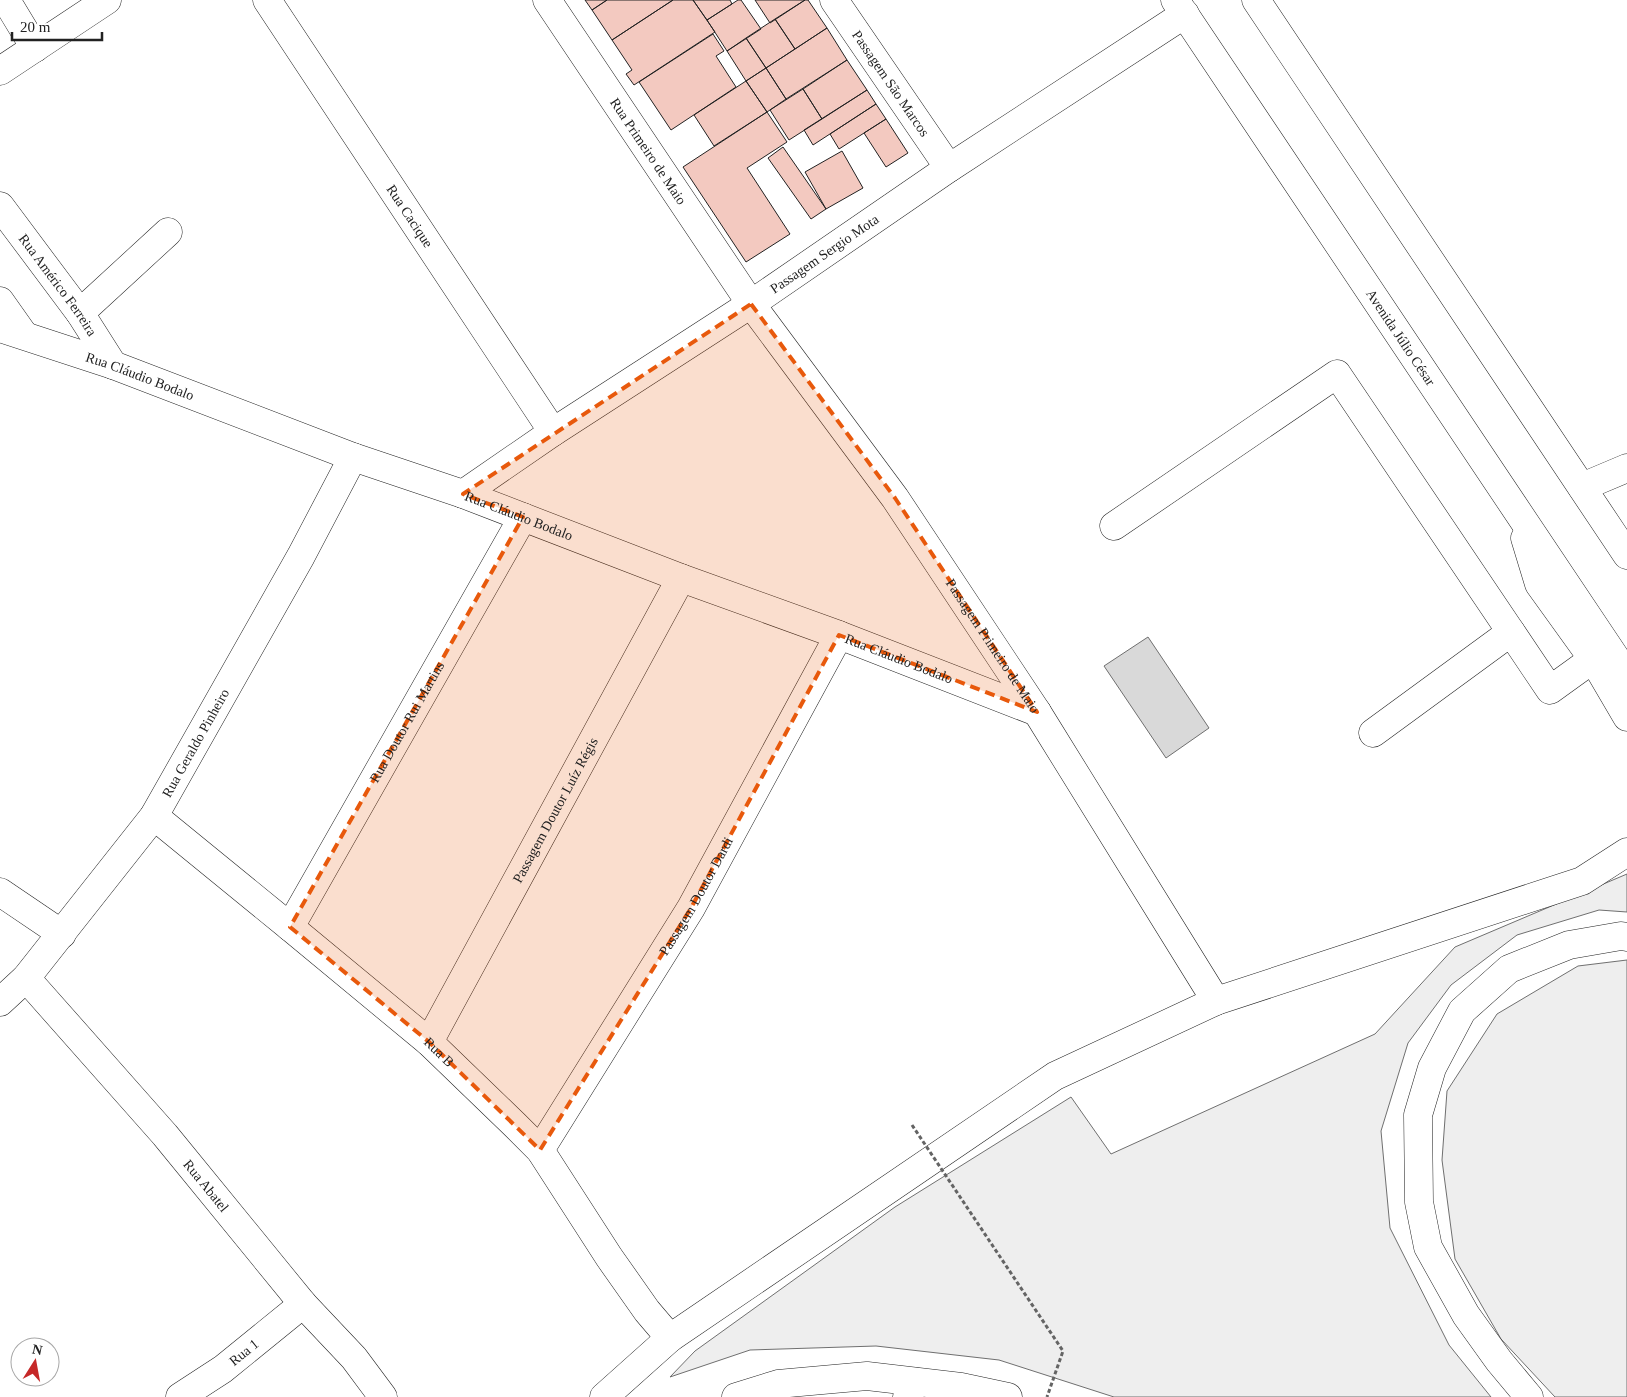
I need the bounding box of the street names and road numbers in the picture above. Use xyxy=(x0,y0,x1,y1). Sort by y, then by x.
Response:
street label: Passagem São Marcos xyxy=(849,28,932,140)
street label: Rua Primeiro de Maio xyxy=(607,95,689,207)
street label: Rua Cacique xyxy=(383,182,436,250)
street label: Passagem Sergio Mota xyxy=(768,211,882,297)
street label: Rua Américo Ferreira xyxy=(16,231,100,339)
street label: Avenida Júlio César xyxy=(1363,287,1438,389)
street label: Rua Cláudio Bodalo xyxy=(84,350,196,403)
street label: Rua Cláudio Bodalo xyxy=(463,488,575,544)
street label: Passagem Primeiro de Maio xyxy=(943,576,1042,716)
street label: Rua Cláudio Bodalo xyxy=(843,631,955,687)
street label: Rua Doutor Rui Martins xyxy=(367,659,447,785)
street label: Rua Geraldo Pinheiro xyxy=(159,686,232,800)
street label: Passagem Doutor Luíz Régis xyxy=(510,735,601,885)
street label: Passagem Doutor Dardi xyxy=(656,835,736,958)
street label: Rua B xyxy=(421,1034,457,1070)
street label: Rua Abatel xyxy=(180,1157,232,1215)
street label: Rua 1 xyxy=(226,1336,262,1369)

